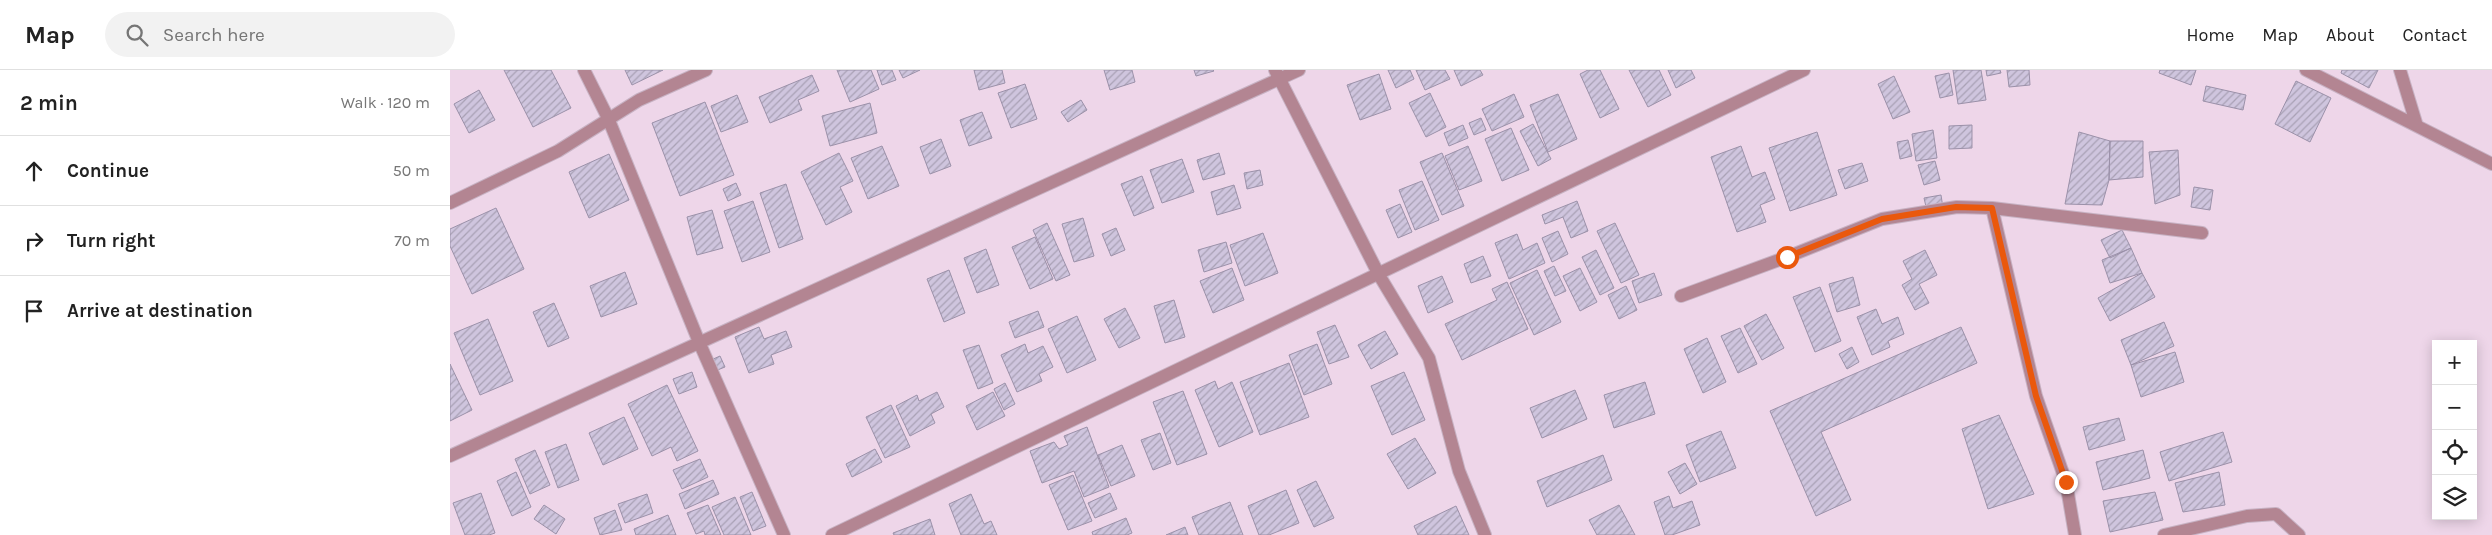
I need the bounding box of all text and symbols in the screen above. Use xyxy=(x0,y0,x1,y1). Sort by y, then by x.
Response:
search box xyxy=(105,12,455,57)
text: Map xyxy=(25,21,75,49)
icon: search xyxy=(123,21,151,49)
text: Search here xyxy=(163,24,265,46)
text: Home xyxy=(2186,24,2234,46)
text: Map xyxy=(2262,24,2298,46)
text: About xyxy=(2326,24,2375,46)
text: Contact xyxy=(2403,24,2467,46)
text: 2 min xyxy=(20,91,78,115)
text: Walk · 120 m xyxy=(341,93,430,112)
icon: ahead xyxy=(20,157,48,185)
text: Continue xyxy=(67,160,149,182)
text: 50 m xyxy=(393,161,430,180)
icon: right xyxy=(20,227,48,255)
text: Turn right xyxy=(67,230,156,252)
text: 70 m xyxy=(394,231,430,250)
route start xyxy=(1776,246,1799,269)
icon: arrive xyxy=(20,297,48,325)
text: Arrive at destination xyxy=(67,300,253,322)
map controls xyxy=(2432,340,2477,520)
button: + xyxy=(2432,340,2477,385)
button: − xyxy=(2432,385,2477,430)
button: locate xyxy=(2432,430,2477,475)
route end xyxy=(2055,471,2078,494)
button: layers xyxy=(2432,475,2477,520)

